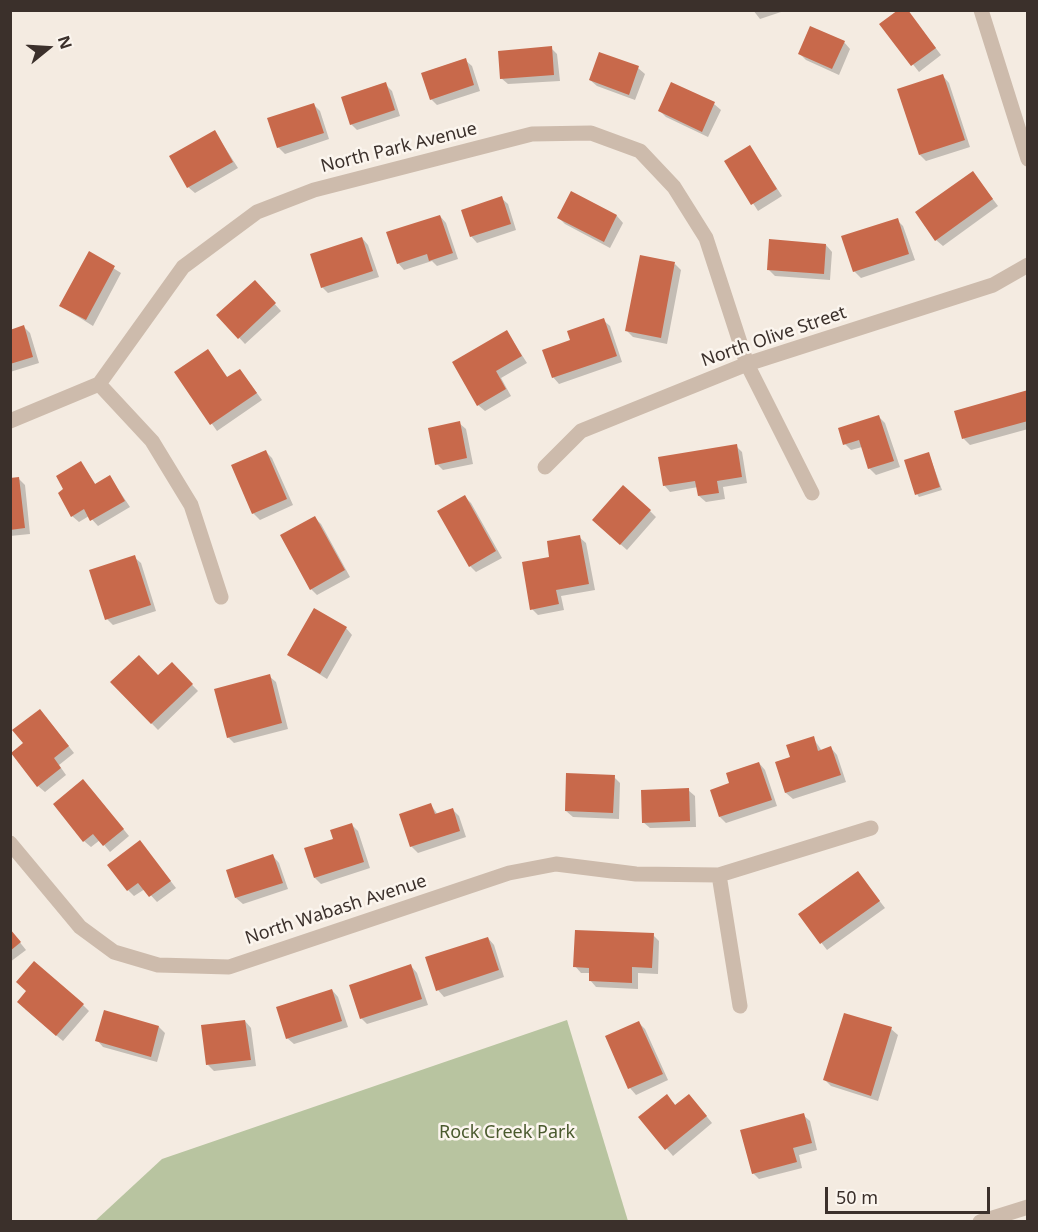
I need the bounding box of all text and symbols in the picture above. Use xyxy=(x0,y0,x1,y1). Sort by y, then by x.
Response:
north arrow xyxy=(18,18,78,78)
text: N xyxy=(53,33,78,52)
street label: North Park Avenue xyxy=(319,118,479,178)
street label: North Olive Street xyxy=(699,302,849,372)
street label: North Wabash Avenue xyxy=(243,870,429,950)
park label: Rock Creek Park xyxy=(439,1122,575,1144)
scale bar xyxy=(828,1175,993,1213)
text: 50 m xyxy=(836,1185,878,1209)

